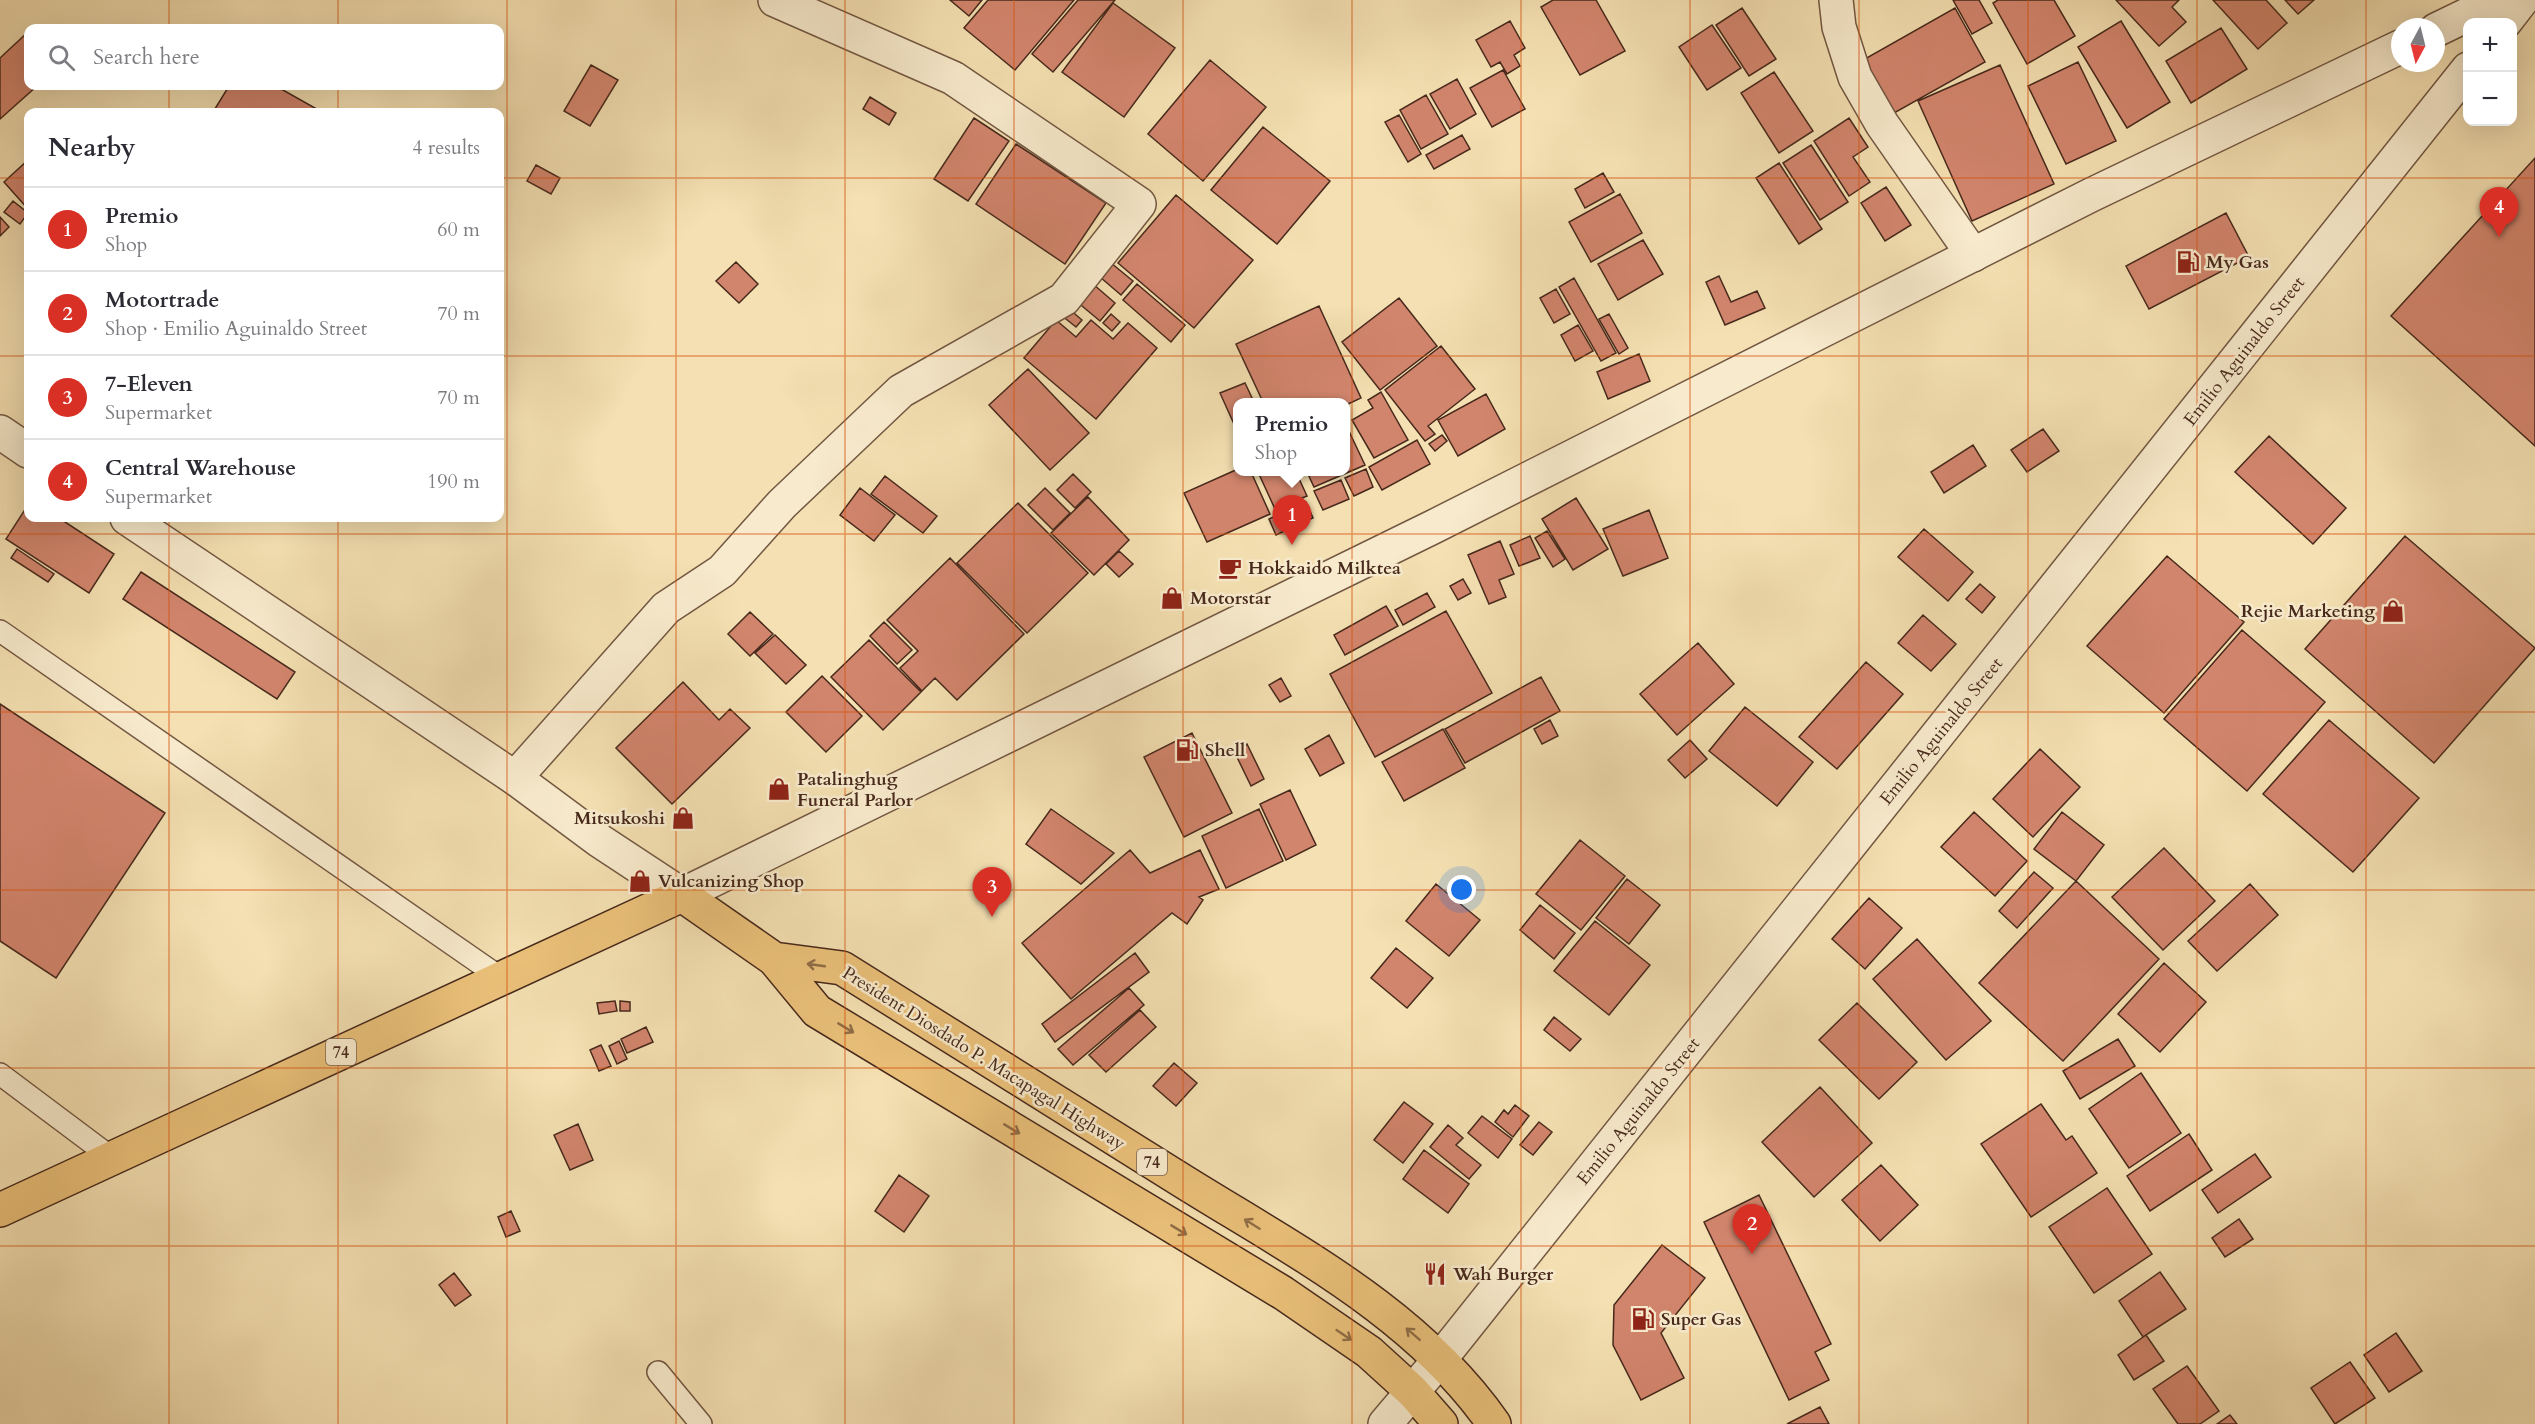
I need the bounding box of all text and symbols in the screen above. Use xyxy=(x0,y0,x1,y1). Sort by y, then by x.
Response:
north arrow xyxy=(2391,18,2445,72)
map controls xyxy=(2463,18,2517,126)
button: + xyxy=(2463,18,2517,72)
search box xyxy=(24,24,504,90)
icon: search xyxy=(45,41,78,74)
text: Search here xyxy=(93,42,200,72)
button: − xyxy=(2463,72,2517,126)
text: Nearby xyxy=(48,130,136,165)
text: 4 results xyxy=(412,134,480,161)
pin: 4 xyxy=(2480,188,2518,237)
text: Premio xyxy=(105,201,178,231)
text: 1 xyxy=(62,216,73,243)
text: 60 m xyxy=(437,216,480,243)
text: Shop xyxy=(105,231,147,258)
fuel station icon: My Gas xyxy=(2175,249,2201,275)
place label: My Gas xyxy=(2206,250,2269,275)
street label: Emilio Aguinaldo Street xyxy=(2178,271,2311,431)
text: Motortrade xyxy=(105,285,219,315)
text: 2 xyxy=(62,300,73,327)
text: 70 m xyxy=(437,300,480,327)
text: Shop · Emilio Aguinaldo Street xyxy=(105,315,367,342)
text: 7-Eleven xyxy=(105,369,193,399)
text: 3 xyxy=(62,384,73,411)
text: 70 m xyxy=(437,384,480,411)
popup xyxy=(1233,398,1350,476)
text: Supermarket xyxy=(105,399,212,426)
text: Premio xyxy=(1255,409,1328,439)
text: Shop xyxy=(1255,439,1297,466)
text: Central Warehouse xyxy=(105,453,296,483)
text: 4 xyxy=(62,468,73,495)
text: 190 m xyxy=(427,468,480,495)
text: Supermarket xyxy=(105,483,212,510)
pin: 1 xyxy=(1272,496,1312,545)
cafe icon: Hokkaido Milktea xyxy=(1217,555,1243,581)
place label: Hokkaido Milktea xyxy=(1248,556,1401,581)
shop icon: Motorstar xyxy=(1159,585,1185,611)
place label: Motorstar xyxy=(1190,586,1272,611)
shop icon: Rejie Marketing xyxy=(2380,598,2406,624)
place label: Rejie Marketing xyxy=(2241,599,2375,624)
street label: Emilio Aguinaldo Street xyxy=(1874,652,2009,810)
fuel station icon: Shell xyxy=(1174,737,1200,763)
place label: Shell xyxy=(1205,738,1245,763)
place label: Patalinghug Funeral Parlor xyxy=(797,767,914,813)
shop icon: Patalinghug Funeral Parlor xyxy=(766,776,792,802)
shop icon: Mitsukoshi xyxy=(670,805,696,831)
place label: Mitsukoshi xyxy=(574,806,665,831)
shop icon: Vulcanizing Shop xyxy=(627,868,653,894)
pin: 3 xyxy=(972,868,1012,917)
place label: Vulcanizing Shop xyxy=(658,869,804,894)
your location xyxy=(1447,875,1476,904)
one-way arrow xyxy=(806,959,826,970)
street label: President Diosdado P. Macapagal Highway xyxy=(838,961,1130,1156)
one-way arrow xyxy=(837,1022,854,1034)
street label: Emilio Aguinaldo Street xyxy=(1571,1032,1706,1190)
road number: 74 xyxy=(326,1039,356,1065)
one-way arrow xyxy=(1003,1124,1020,1136)
road number: 74 xyxy=(1137,1149,1167,1175)
pin: 2 xyxy=(1732,1204,1772,1254)
one-way arrow xyxy=(1244,1218,1261,1230)
one-way arrow xyxy=(1170,1225,1187,1237)
restaurant icon: Wah Burger xyxy=(1422,1261,1448,1287)
place label: Wah Burger xyxy=(1452,1262,1554,1287)
fuel station icon: Super Gas xyxy=(1630,1306,1656,1332)
place label: Super Gas xyxy=(1661,1307,1741,1332)
one-way arrow xyxy=(1406,1327,1421,1341)
one-way arrow xyxy=(1335,1329,1351,1341)

